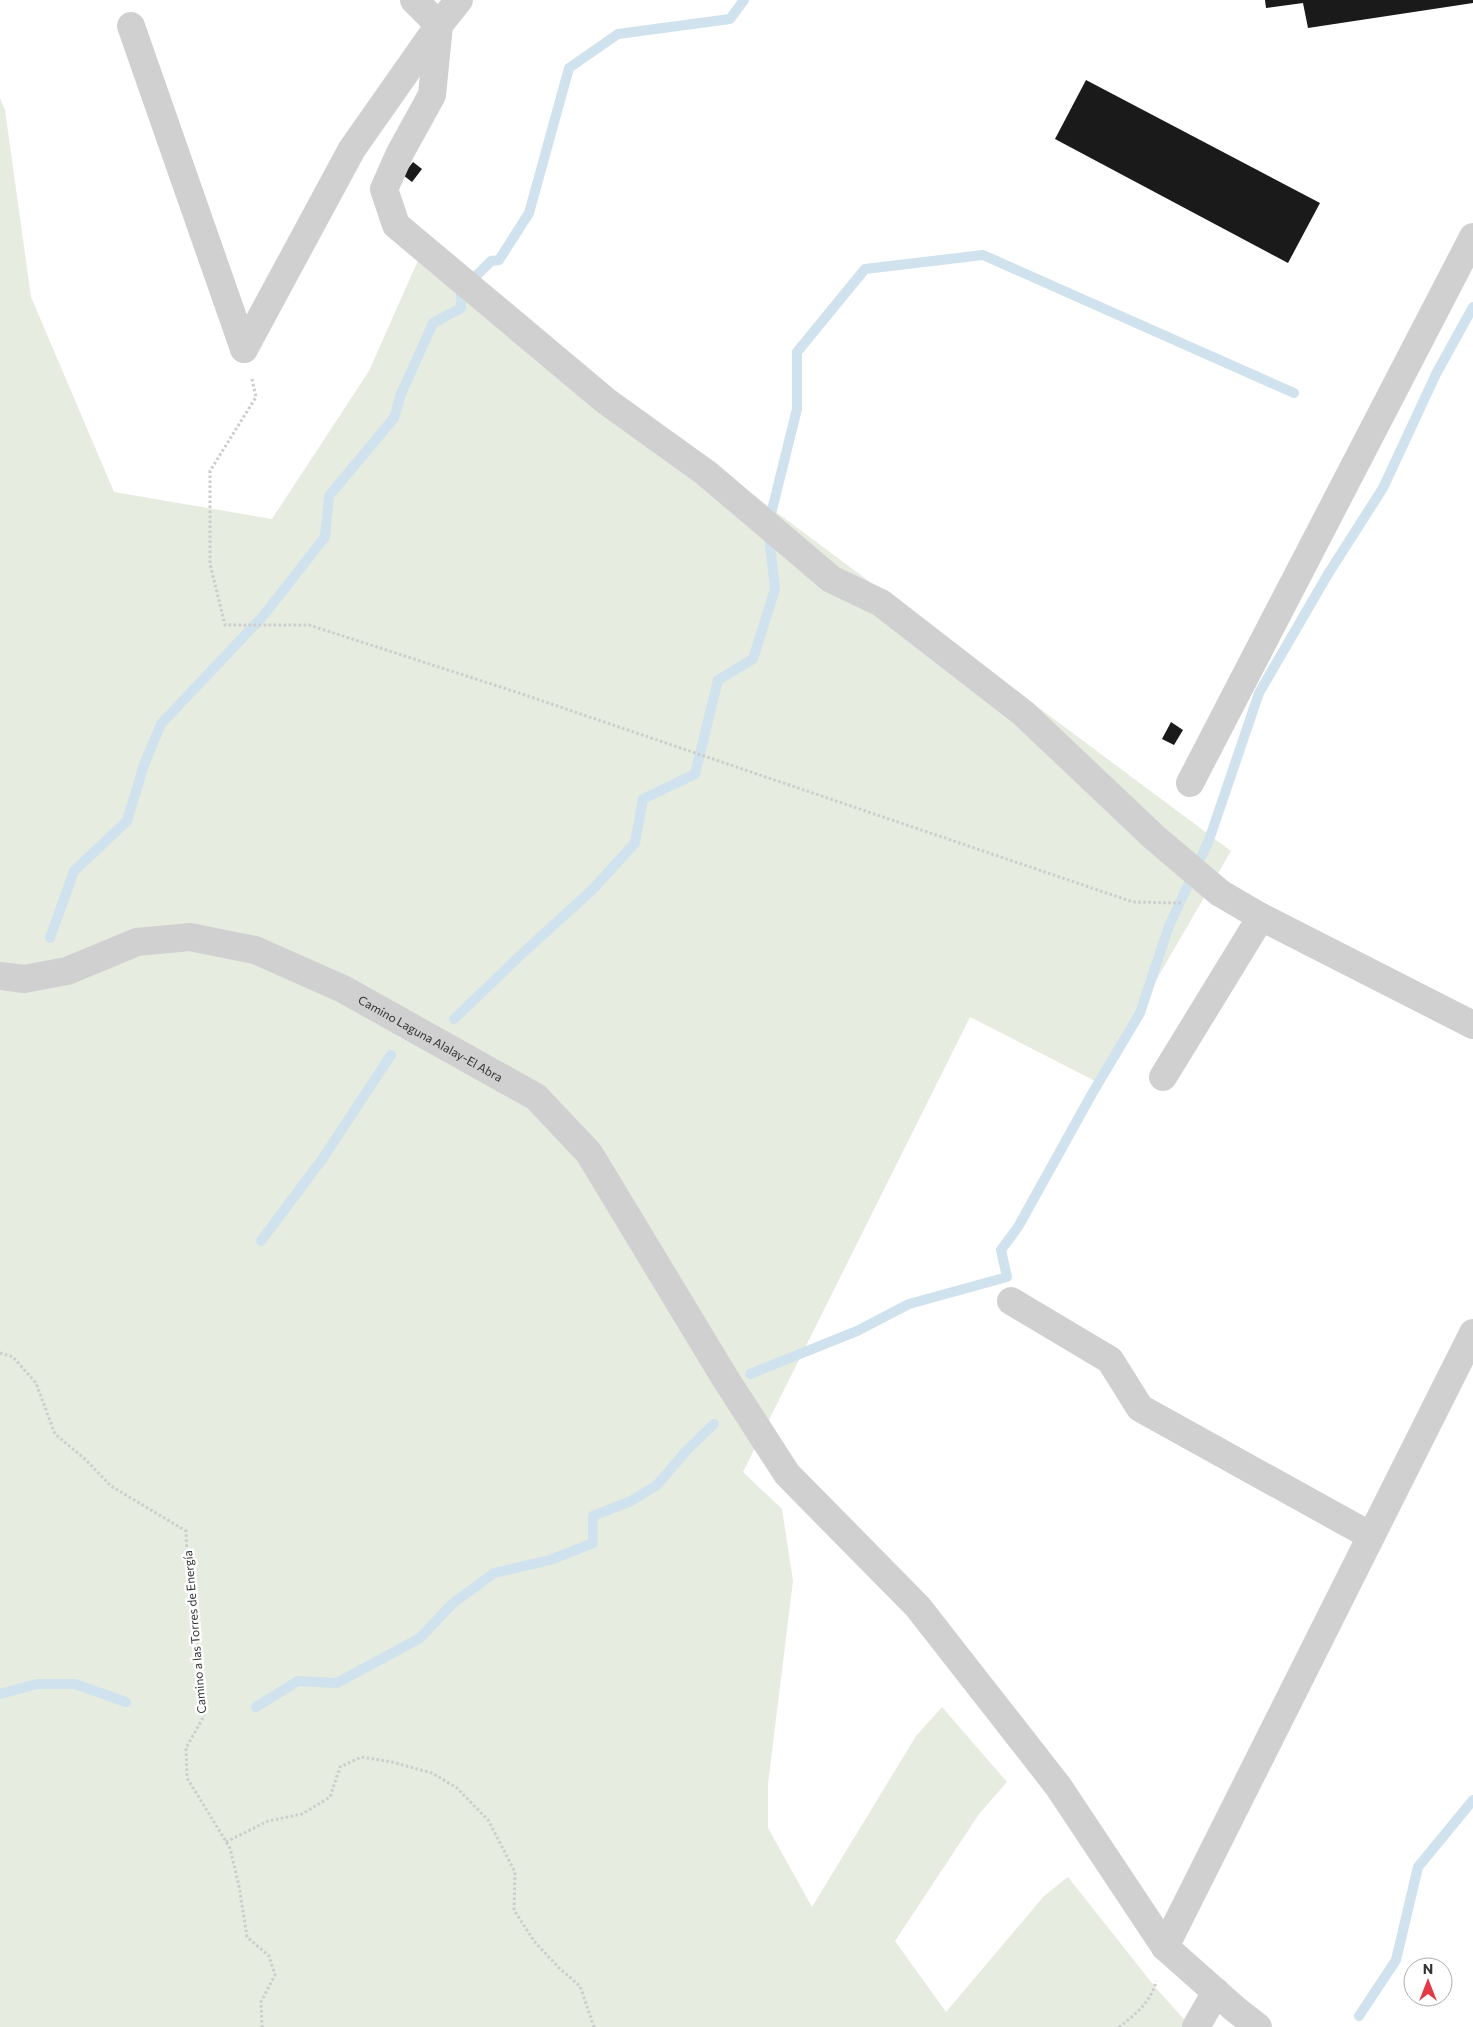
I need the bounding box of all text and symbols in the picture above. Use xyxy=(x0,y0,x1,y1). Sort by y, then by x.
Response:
street label: Camino Laguna Alalay-El Abra xyxy=(356,992,505,1084)
street label: Camino a las Torres de Energía xyxy=(180,1550,208,1714)
north arrow xyxy=(1403,1957,1453,2007)
text: N xyxy=(1423,1960,1433,1977)

